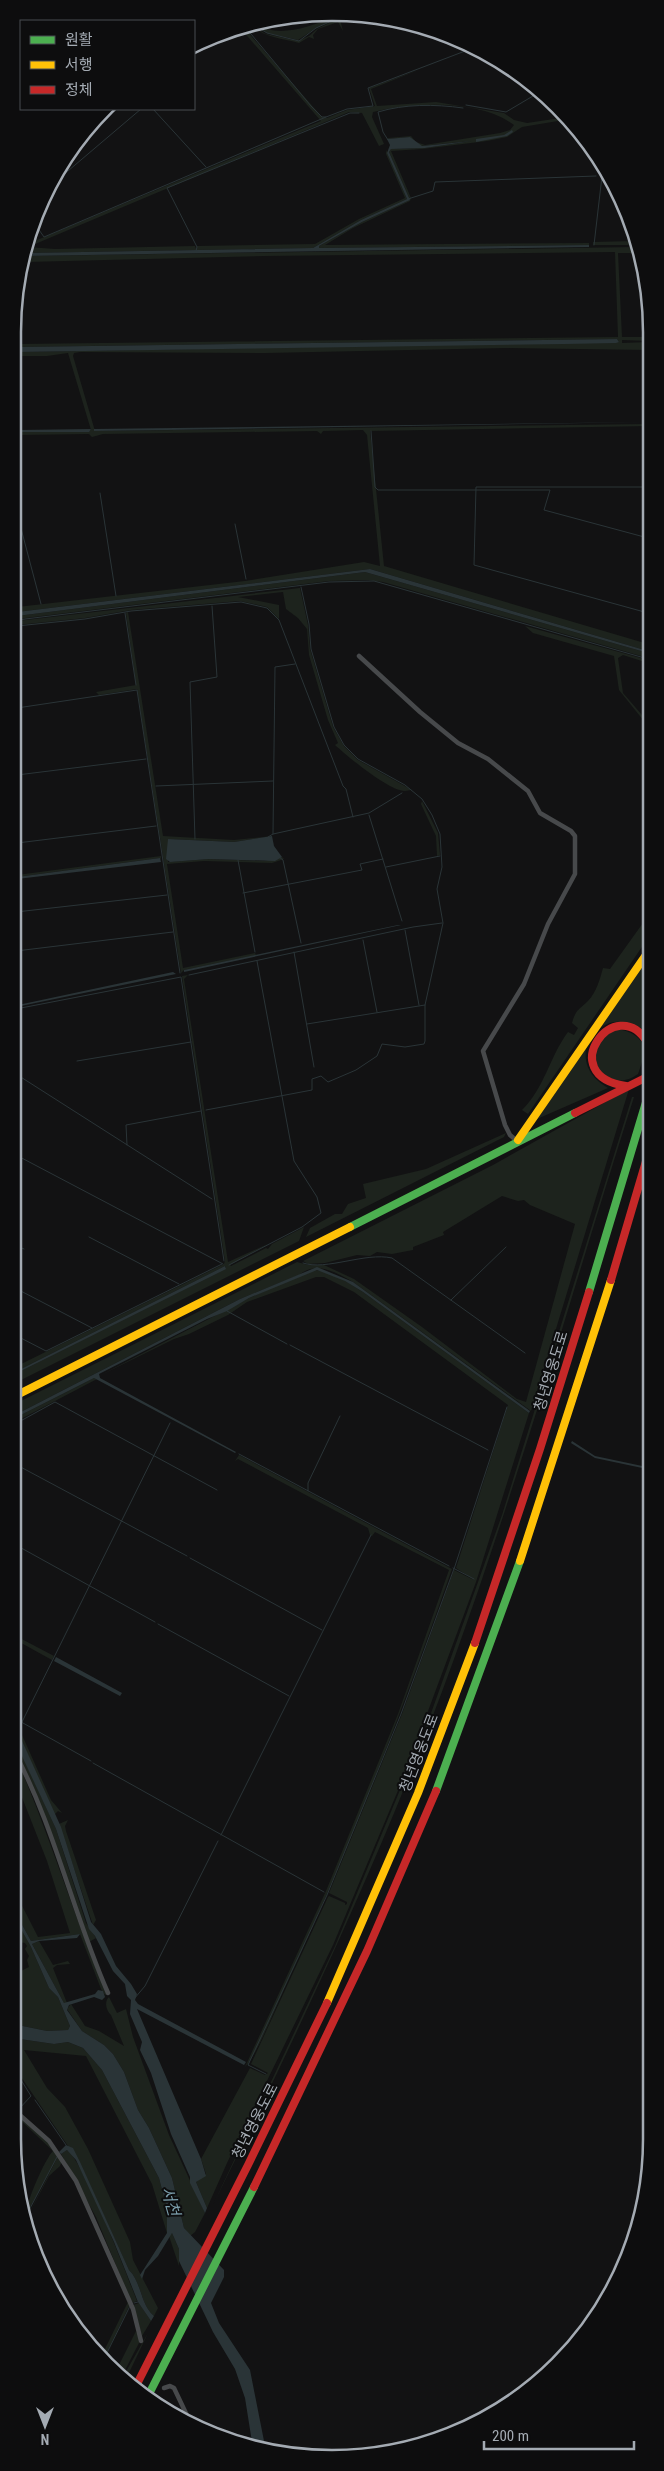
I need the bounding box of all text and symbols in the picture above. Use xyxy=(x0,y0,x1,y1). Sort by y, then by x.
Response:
legend xyxy=(20,20,195,110)
text: 원활 xyxy=(65,31,93,49)
text: 서행 xyxy=(65,56,93,74)
text: 정체 xyxy=(65,81,93,99)
street label: 청년영웅도로 xyxy=(530,1329,572,1413)
street label: 청년영웅도로 xyxy=(396,1711,442,1795)
street label: 청년영웅도로 xyxy=(228,2080,282,2162)
water label: 서천 xyxy=(157,2184,184,2220)
north arrow xyxy=(20,2401,70,2451)
scale bar xyxy=(484,2418,634,2450)
text: 200 m xyxy=(492,2427,529,2445)
text: N xyxy=(41,2431,49,2447)

